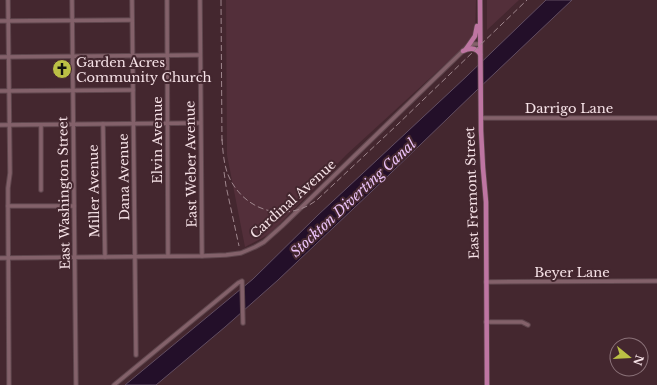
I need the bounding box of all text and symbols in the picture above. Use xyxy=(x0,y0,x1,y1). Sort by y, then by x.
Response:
place label: Garden Acres Community Church xyxy=(76,54,212,86)
church icon: Garden Acres Community Church xyxy=(51,58,73,80)
street label: Elvin Avenue xyxy=(149,96,166,184)
street label: East Weber Avenue xyxy=(181,100,201,228)
street label: Darrigo Lane xyxy=(525,100,613,117)
street label: East Washington Street xyxy=(54,116,74,270)
street label: East Fremont Street xyxy=(461,126,483,259)
street label: Dana Avenue xyxy=(115,133,133,221)
water label: Stockton Diverting Canal xyxy=(286,135,420,261)
street label: Miller Avenue xyxy=(85,144,103,238)
street label: Cardinal Avenue xyxy=(246,156,340,242)
street label: Beyer Lane xyxy=(534,264,610,281)
north arrow xyxy=(609,337,649,377)
text: N xyxy=(630,353,647,368)

